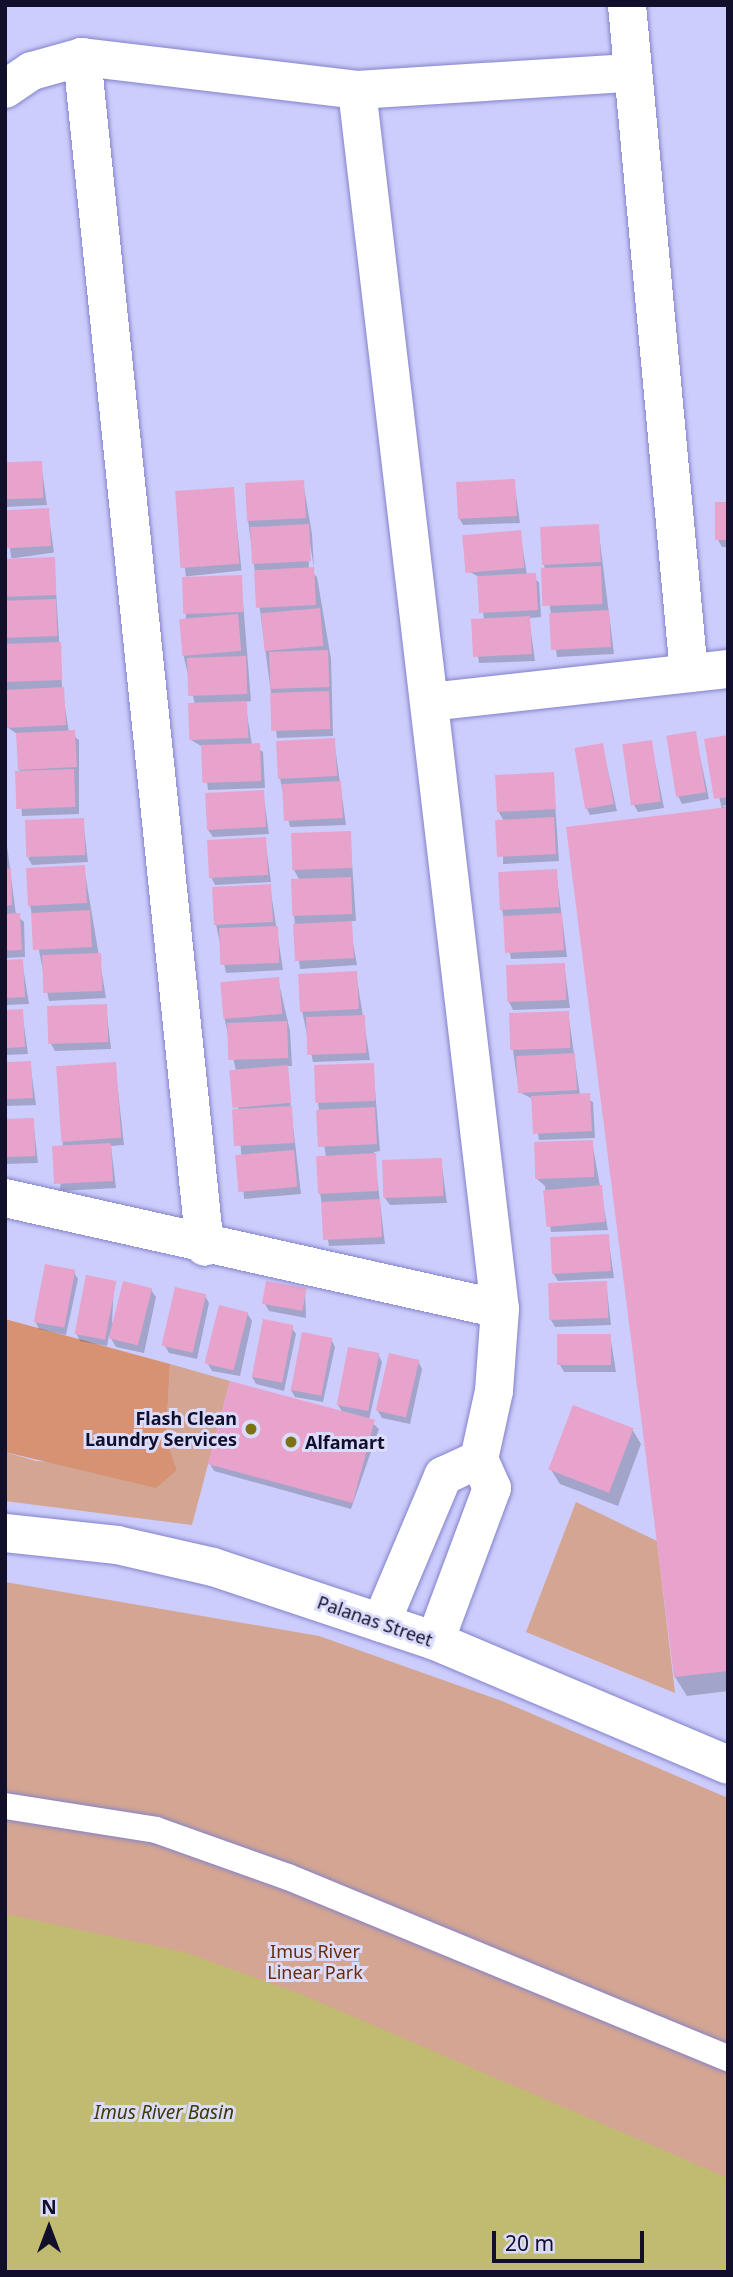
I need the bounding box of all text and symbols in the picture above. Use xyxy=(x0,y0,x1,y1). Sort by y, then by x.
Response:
place label: Flash Clean Laundry Services xyxy=(85,1408,237,1450)
marker: Flash Clean Laundry Services xyxy=(243,1421,259,1437)
place label: Alfamart xyxy=(305,1431,385,1453)
marker: Alfamart xyxy=(283,1434,299,1450)
street label: Palanas Street xyxy=(315,1591,435,1651)
park label: Imus River Linear Park xyxy=(267,1941,363,1983)
water label: Imus River Basin xyxy=(94,2102,234,2124)
north arrow xyxy=(14,2193,84,2263)
text: N xyxy=(41,2194,57,2220)
scale bar xyxy=(495,2218,647,2262)
text: 20 m xyxy=(505,2229,554,2257)

